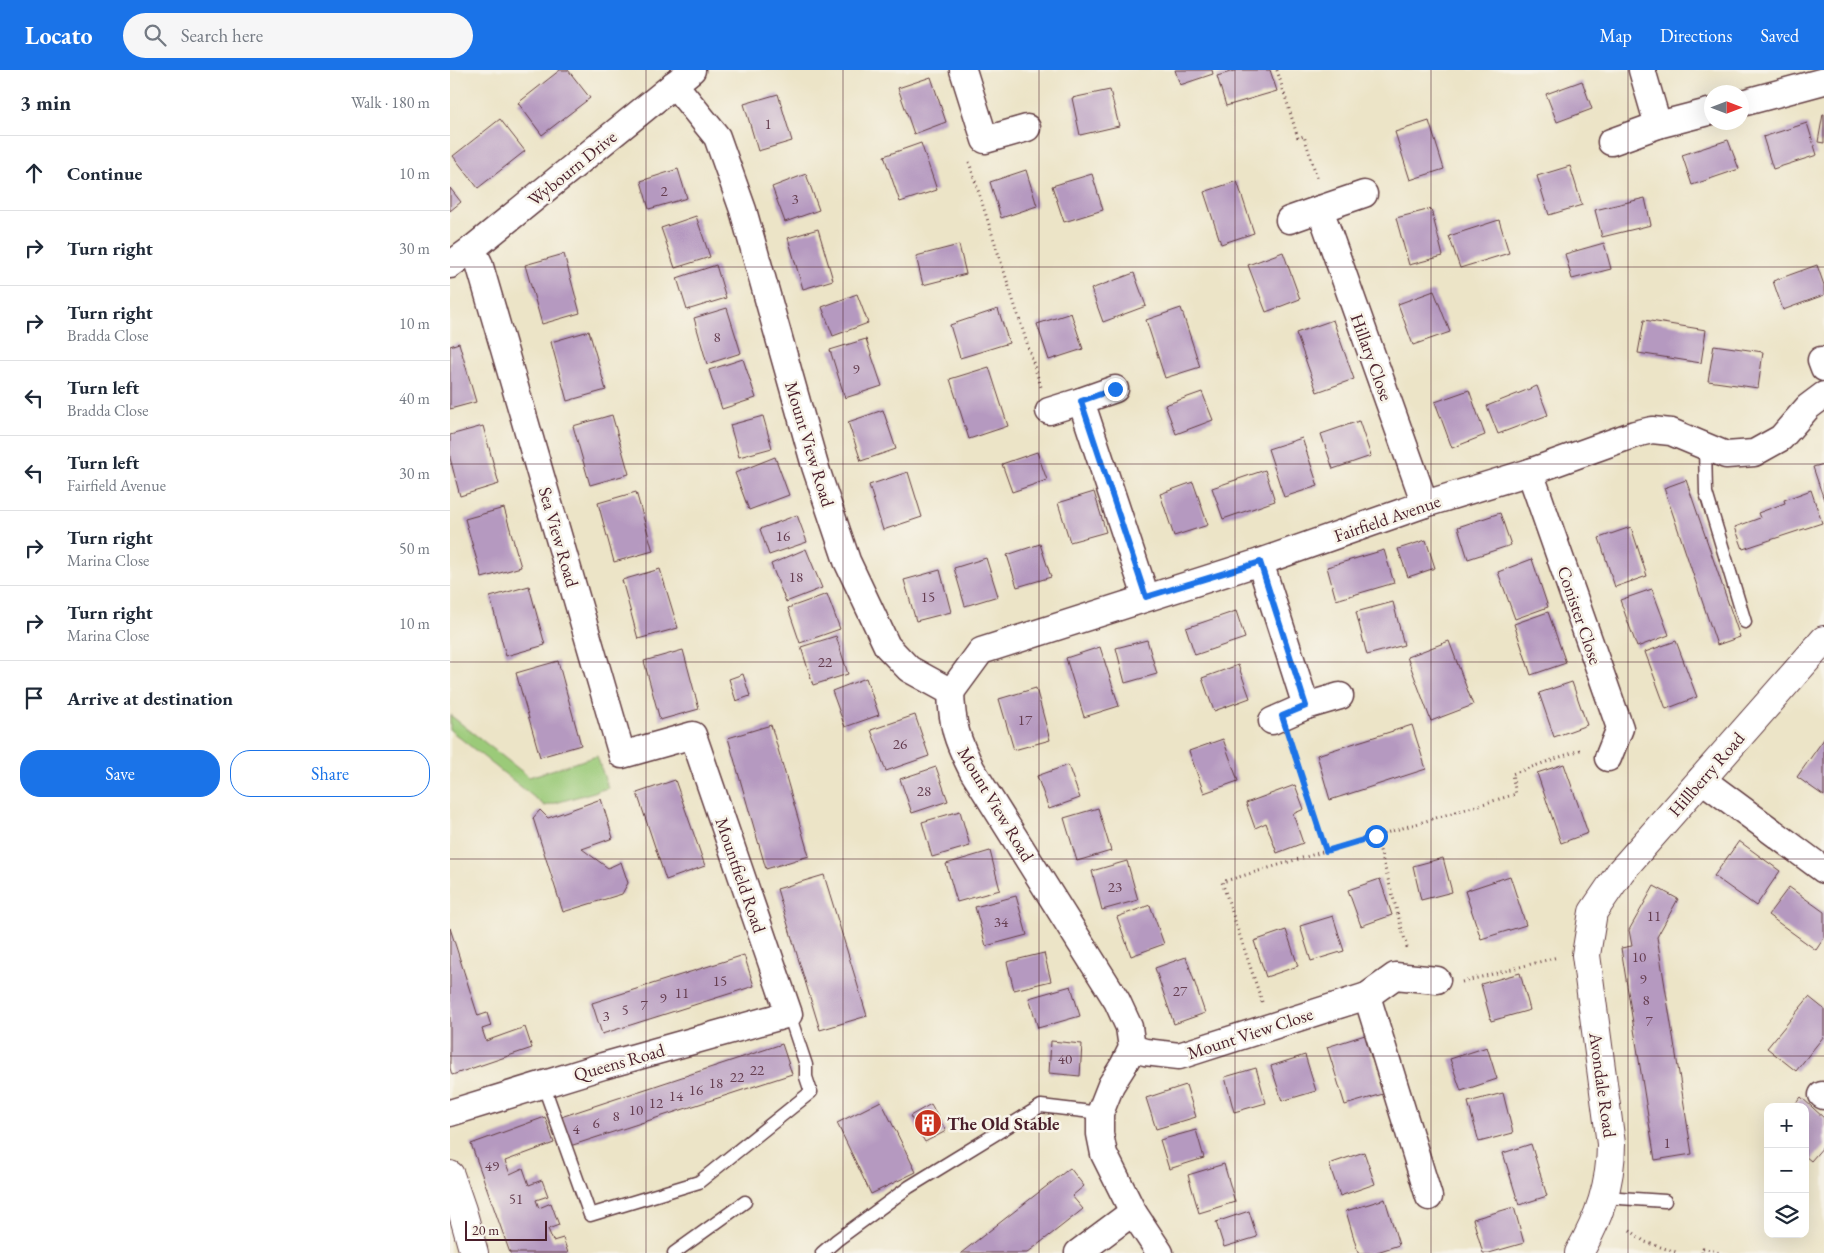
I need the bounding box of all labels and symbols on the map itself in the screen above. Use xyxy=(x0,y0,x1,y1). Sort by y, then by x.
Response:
north arrow xyxy=(1704,85,1749,130)
house number: 1 xyxy=(764,114,772,133)
street label: Wybourn Drive xyxy=(523,125,621,211)
house number: 2 xyxy=(660,181,668,200)
house number: 3 xyxy=(791,189,799,208)
street label: Hillary Close xyxy=(1346,310,1398,404)
house number: 8 xyxy=(713,327,721,346)
house number: 9 xyxy=(852,359,860,378)
route end xyxy=(1104,378,1127,401)
street label: Mount View Road xyxy=(780,379,840,510)
street label: Sea View Road xyxy=(534,484,584,590)
street label: Fairfield Avenue xyxy=(1331,489,1443,547)
house number: 16 xyxy=(776,526,790,545)
street label: Conister Close xyxy=(1552,563,1608,667)
house number: 18 xyxy=(789,567,803,586)
house number: 15 xyxy=(921,587,935,606)
house number: 22 xyxy=(818,652,833,671)
house number: 17 xyxy=(1018,710,1033,729)
street label: Hillberry Road xyxy=(1663,726,1750,821)
house number: 26 xyxy=(893,734,907,753)
street label: Mount View Road xyxy=(953,742,1040,866)
house number: 28 xyxy=(917,781,931,800)
street label: Mountfield Road xyxy=(711,814,772,937)
route start xyxy=(1365,825,1388,848)
house number: 23 xyxy=(1108,877,1122,896)
house number: 11 xyxy=(1647,906,1661,925)
house number: 34 xyxy=(994,912,1009,931)
house number: 10 xyxy=(1632,947,1646,966)
house number: 9 xyxy=(1639,969,1647,988)
house number: 15 xyxy=(713,971,727,990)
house number: 27 xyxy=(1173,981,1188,1000)
house number: 11 xyxy=(675,983,689,1002)
house number: 9 xyxy=(659,988,667,1007)
house number: 8 xyxy=(1642,990,1650,1009)
house number: 7 xyxy=(640,995,648,1014)
house number: 5 xyxy=(621,1000,629,1019)
street label: Mount View Close xyxy=(1184,1002,1316,1064)
house number: 3 xyxy=(602,1006,610,1025)
house number: 7 xyxy=(1645,1011,1653,1030)
street label: Avondale Road xyxy=(1584,1030,1622,1140)
street label: Queens Road xyxy=(571,1038,668,1086)
house number: 40 xyxy=(1058,1049,1072,1068)
house number: 22 xyxy=(750,1060,765,1079)
house number: 22 xyxy=(730,1067,745,1086)
house number: 18 xyxy=(709,1073,723,1092)
house number: 16 xyxy=(689,1080,703,1099)
house number: 14 xyxy=(669,1086,684,1105)
house number: 12 xyxy=(649,1093,664,1112)
house number: 10 xyxy=(629,1100,643,1119)
house number: 8 xyxy=(612,1106,620,1125)
building icon: The Old Stable xyxy=(913,1108,943,1138)
place label: The Old Stable xyxy=(947,1112,1060,1135)
house number: 6 xyxy=(592,1113,600,1132)
house number: 4 xyxy=(572,1119,580,1138)
house number: 1 xyxy=(1663,1133,1671,1152)
house number: 49 xyxy=(485,1156,499,1175)
house number: 51 xyxy=(509,1189,523,1208)
scale bar xyxy=(465,1218,548,1241)

